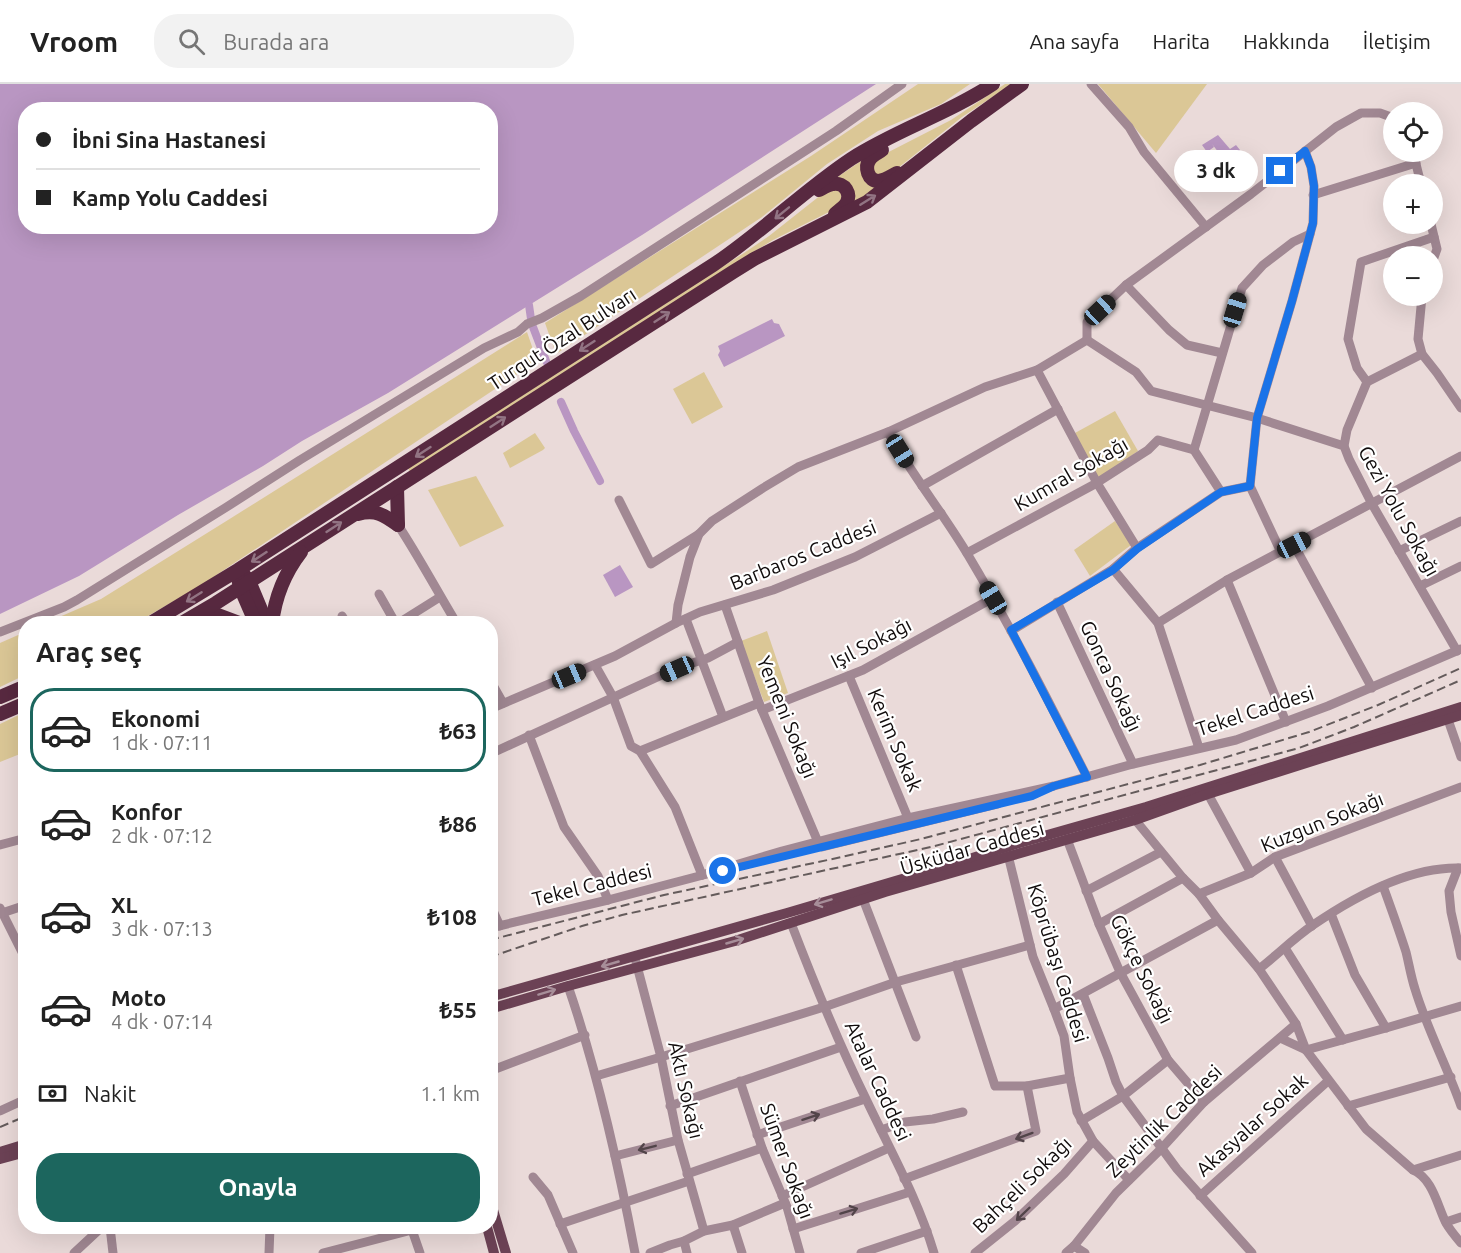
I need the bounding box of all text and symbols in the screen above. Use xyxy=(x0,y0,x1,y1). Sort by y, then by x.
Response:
search box xyxy=(154,14,574,68)
icon: search xyxy=(175,25,208,58)
text: Vroom xyxy=(30,26,118,57)
text: Burada ara xyxy=(223,29,329,54)
text: Ana sayfa xyxy=(1029,29,1120,53)
text: Harita xyxy=(1153,29,1210,53)
text: Hakkında xyxy=(1243,29,1330,53)
text: İletişim xyxy=(1363,29,1431,53)
map controls xyxy=(1383,102,1443,306)
button: locate xyxy=(1383,102,1443,162)
text: İbni Sina Hastanesi xyxy=(72,127,266,152)
callout: 3 dk xyxy=(1175,150,1259,192)
route end xyxy=(1266,157,1293,184)
text: 3 dk xyxy=(1196,159,1236,182)
button: + xyxy=(1383,174,1443,234)
text: Kamp Yolu Caddesi xyxy=(72,185,268,210)
one-way arrow xyxy=(859,194,876,206)
one-way arrow xyxy=(774,206,790,219)
button: − xyxy=(1383,246,1443,306)
street label: Turgut Özal Bulvarı xyxy=(484,282,640,395)
car xyxy=(1221,290,1249,330)
car xyxy=(1081,291,1119,329)
one-way arrow xyxy=(653,311,670,323)
one-way arrow xyxy=(579,340,596,352)
one-way arrow xyxy=(489,416,506,428)
car xyxy=(883,431,917,471)
street label: Kumral Sokağı xyxy=(1010,432,1132,515)
street label: Gezi Yolu Sokağı xyxy=(1354,442,1445,580)
one-way arrow xyxy=(415,446,432,458)
street label: Barbaros Caddesi xyxy=(726,515,879,594)
one-way arrow xyxy=(325,521,342,533)
car xyxy=(1274,529,1314,561)
one-way arrow xyxy=(251,551,268,563)
car xyxy=(976,578,1010,618)
one-way arrow xyxy=(186,592,203,604)
street label: Işıl Sokağı xyxy=(827,612,915,673)
street label: Gonca Sokağı xyxy=(1076,617,1147,735)
text: Araç seç xyxy=(36,637,142,667)
street label: Yemeni Sokağı xyxy=(752,652,822,781)
car xyxy=(657,653,697,685)
car xyxy=(549,661,589,691)
street label: Tekel Caddesi xyxy=(1193,681,1317,740)
street label: Kerim Sokak xyxy=(863,685,928,795)
icon: car xyxy=(39,703,93,757)
text: Ekonomi xyxy=(111,706,200,731)
text: ₺63 xyxy=(440,718,477,743)
text: 1 dk · 07:11 xyxy=(111,731,213,754)
street label: Kuzgun Sokağı xyxy=(1257,786,1387,857)
icon: car xyxy=(39,796,93,850)
text: Konfor xyxy=(111,799,182,824)
text: ₺86 xyxy=(440,811,477,836)
street label: Üsküdar Caddesi xyxy=(897,816,1046,879)
text: 2 dk · 07:12 xyxy=(111,824,213,847)
route start xyxy=(709,857,736,884)
street label: Tekel Caddesi xyxy=(530,859,654,910)
street label: Köprübaşı Caddesi xyxy=(1023,881,1094,1045)
icon: car xyxy=(39,889,93,943)
text: XL xyxy=(111,892,138,917)
one-way arrow xyxy=(814,897,833,908)
text: ₺108 xyxy=(427,904,477,929)
street label: Gökçe Sokağı xyxy=(1106,910,1179,1027)
text: 3 dk · 07:13 xyxy=(111,917,213,940)
one-way arrow xyxy=(725,935,744,946)
one-way arrow xyxy=(600,959,619,970)
icon: car xyxy=(39,982,93,1036)
text: Moto xyxy=(111,985,166,1010)
one-way arrow xyxy=(537,986,556,997)
text: ₺55 xyxy=(440,997,477,1022)
text: 4 dk · 07:14 xyxy=(111,1010,213,1033)
street label: Atalar Caddesi xyxy=(841,1017,916,1144)
street label: Aktı Sokağı xyxy=(664,1039,709,1141)
street label: Zeytinlik Caddesi xyxy=(1101,1060,1226,1182)
street label: Akasyalar Sokak xyxy=(1191,1068,1312,1181)
icon: cash xyxy=(36,1077,69,1110)
text: Nakit xyxy=(84,1081,136,1106)
text: 1.1 km xyxy=(421,1082,480,1105)
street label: Sümer Sokağı xyxy=(756,1100,819,1222)
one-way arrow xyxy=(802,1111,821,1122)
one-way arrow xyxy=(1015,1131,1034,1142)
street label: Bahçeli Sokağı xyxy=(968,1132,1076,1237)
one-way arrow xyxy=(638,1143,657,1155)
button: Onayla xyxy=(36,1153,480,1222)
one-way arrow xyxy=(839,1205,858,1216)
one-way arrow xyxy=(1015,1206,1030,1221)

